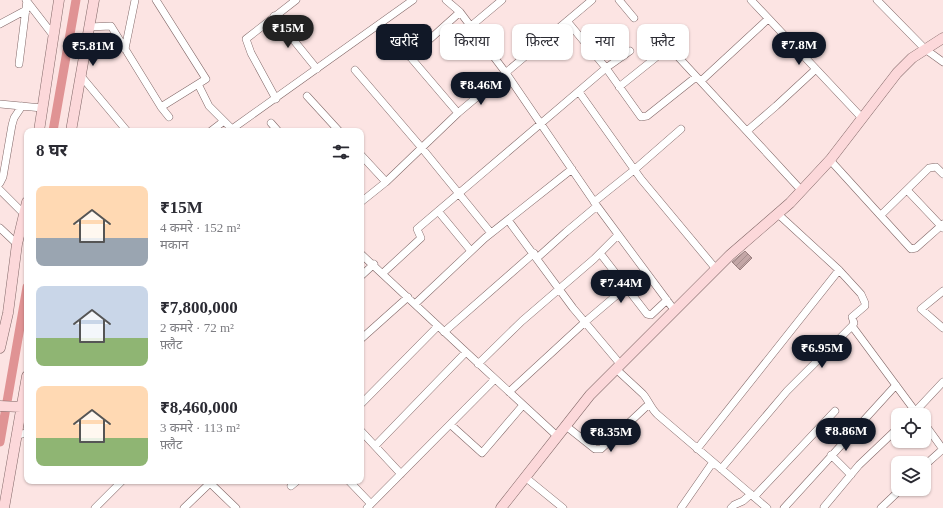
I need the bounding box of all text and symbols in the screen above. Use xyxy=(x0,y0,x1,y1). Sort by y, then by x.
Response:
pin: ₹15M xyxy=(264,15,312,49)
text: ₹15M xyxy=(272,20,304,35)
chip: खरीदें xyxy=(376,24,432,60)
chip: किराया xyxy=(440,24,504,60)
chip: फ़िल्टर xyxy=(512,24,573,60)
chip: नया xyxy=(581,24,629,60)
chip: फ़्लैट xyxy=(637,24,689,60)
pin: ₹7.8M xyxy=(771,32,827,66)
pin: ₹5.81M xyxy=(60,33,126,67)
text: ₹7.8M xyxy=(781,37,817,52)
text: ₹5.81M xyxy=(72,38,114,53)
pin: ₹8.46M xyxy=(448,72,514,106)
text: ₹8.46M xyxy=(460,77,502,92)
text: 8 घर xyxy=(36,141,67,160)
icon: filters xyxy=(330,141,352,163)
text: ₹15M xyxy=(160,198,203,217)
icon: home xyxy=(68,202,116,250)
text: 4 कमरे · 152 m² xyxy=(160,220,240,235)
text: मकान xyxy=(160,237,188,252)
pin: ₹7.44M xyxy=(588,270,654,304)
text: ₹7.44M xyxy=(600,275,642,290)
text: ₹7,800,000 xyxy=(160,298,238,317)
icon: home xyxy=(68,302,116,350)
text: 2 कमरे · 72 m² xyxy=(160,320,234,335)
pin: ₹6.95M xyxy=(789,335,855,369)
text: फ़्लैट xyxy=(160,337,183,352)
text: ₹6.95M xyxy=(801,340,843,355)
text: ₹8,460,000 xyxy=(160,398,238,417)
icon: home xyxy=(68,402,116,450)
map controls xyxy=(891,408,931,496)
button: locate xyxy=(891,408,931,448)
pin: ₹8.86M xyxy=(813,418,879,452)
pin: ₹8.35M xyxy=(578,419,644,453)
text: 3 कमरे · 113 m² xyxy=(160,420,240,435)
text: ₹8.86M xyxy=(825,423,867,438)
text: ₹8.35M xyxy=(590,424,632,439)
text: फ़्लैट xyxy=(160,437,183,452)
button: layers xyxy=(891,456,931,496)

